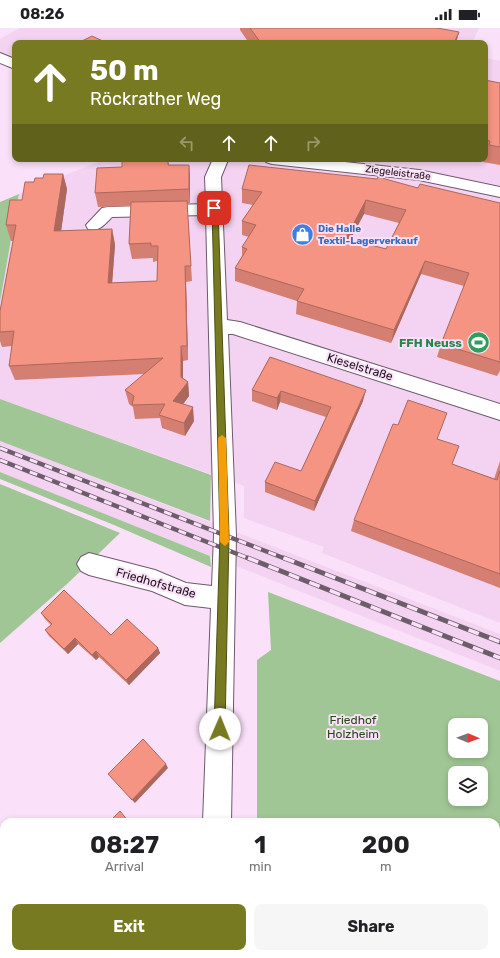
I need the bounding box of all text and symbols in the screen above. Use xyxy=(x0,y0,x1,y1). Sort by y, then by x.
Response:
text: 08:26 xyxy=(20,5,64,23)
text: 50 m xyxy=(90,54,159,87)
icon: ahead xyxy=(24,56,76,108)
text: Röckrather Weg xyxy=(90,88,221,110)
icon: left xyxy=(176,132,198,154)
icon: ahead xyxy=(218,132,240,154)
icon: ahead xyxy=(260,132,282,154)
icon: right xyxy=(302,132,324,154)
street label: Ziegeleistraße xyxy=(365,163,432,183)
pin xyxy=(197,191,231,225)
icon: arrive xyxy=(203,197,225,219)
shop icon: Die Halle Textil-Lagerverkauf xyxy=(289,222,315,248)
place label: Die Halle Textil-Lagerverkauf xyxy=(318,223,418,247)
sports icon: FFH Neuss xyxy=(465,330,491,356)
place label: FFH Neuss xyxy=(399,336,462,350)
street label: Kieselstraße xyxy=(325,350,395,384)
street label: Friedhofstraße xyxy=(114,565,198,601)
position arrow xyxy=(199,708,241,750)
park label: Friedhof Holzheim xyxy=(327,713,379,741)
north arrow xyxy=(448,718,488,758)
map controls xyxy=(448,718,488,806)
button: layers xyxy=(448,766,488,806)
text: 08:27 xyxy=(90,831,159,859)
text: 1 xyxy=(254,831,266,859)
text: 200 xyxy=(362,831,410,859)
text: Arrival xyxy=(105,859,144,874)
text: min xyxy=(249,859,272,874)
text: m xyxy=(380,859,392,874)
button: Exit xyxy=(12,904,246,950)
button: Share xyxy=(254,904,488,950)

